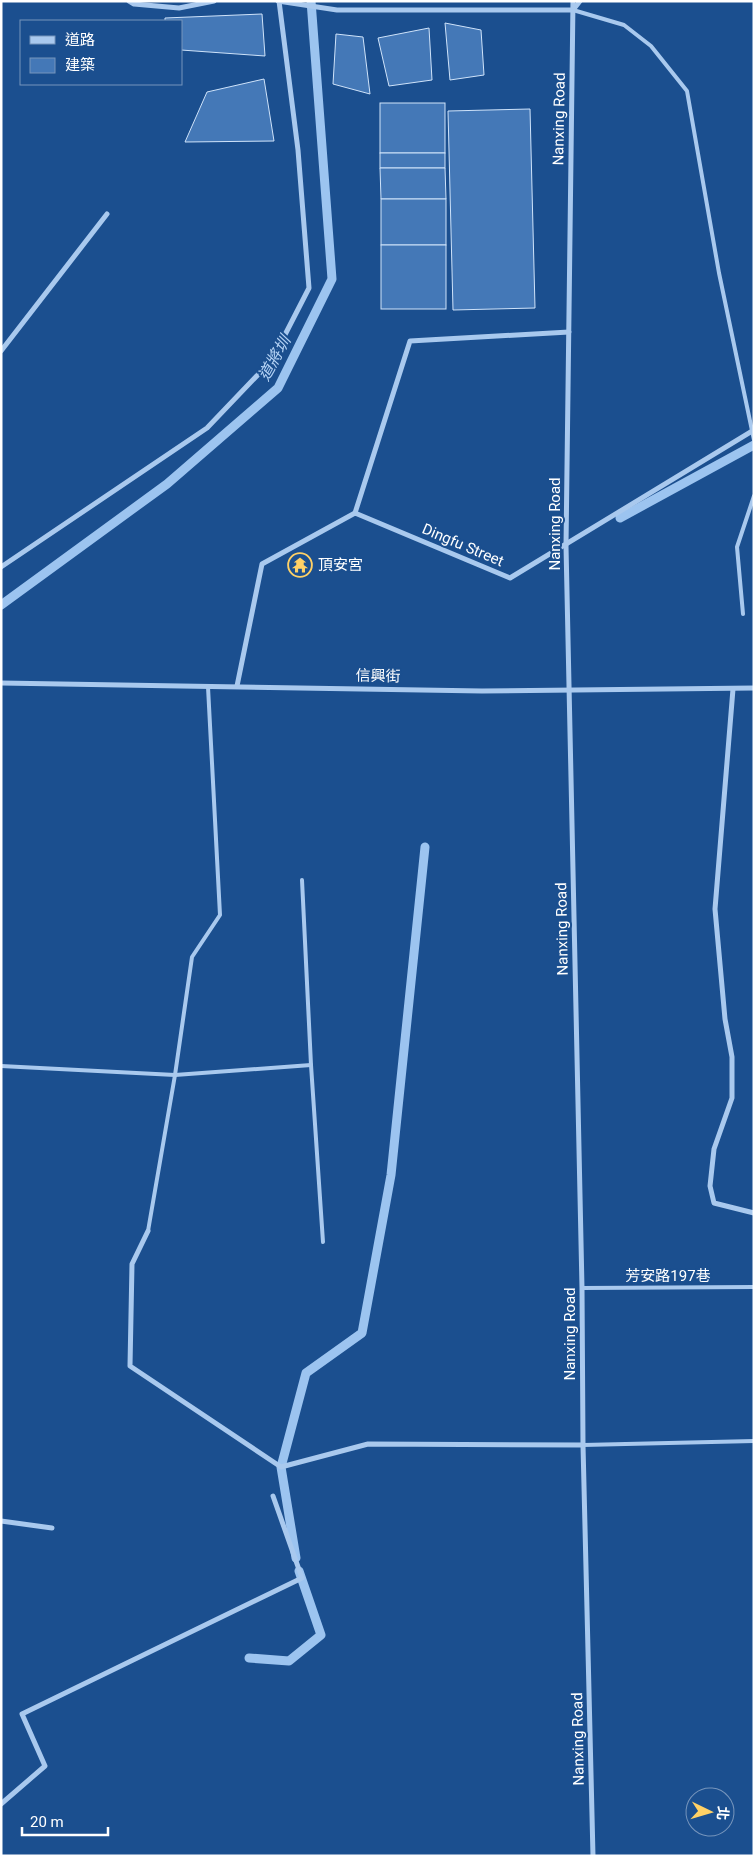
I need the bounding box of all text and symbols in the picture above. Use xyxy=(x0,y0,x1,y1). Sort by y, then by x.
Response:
legend xyxy=(20,20,182,85)
text: 道路 xyxy=(65,31,95,49)
text: 建築 xyxy=(65,56,95,74)
street label: Nanxing Road xyxy=(549,72,569,166)
water label: 道將圳 xyxy=(254,331,295,384)
street label: Nanxing Road xyxy=(546,477,564,571)
street label: Dingfu Street xyxy=(419,520,507,570)
temple icon: 頂安宮 xyxy=(287,552,313,578)
place label: 頂安宮 xyxy=(318,556,363,574)
street label: 信興街 xyxy=(355,667,401,685)
street label: Nanxing Road xyxy=(552,882,572,976)
street label: 芳安路197巷 xyxy=(625,1267,711,1285)
street label: Nanxing Road xyxy=(561,1287,579,1381)
street label: Nanxing Road xyxy=(568,1692,588,1786)
north arrow xyxy=(685,1787,735,1837)
scale bar xyxy=(22,1804,109,1836)
text: 北 xyxy=(714,1805,732,1821)
text: 20 m xyxy=(30,1813,64,1831)

